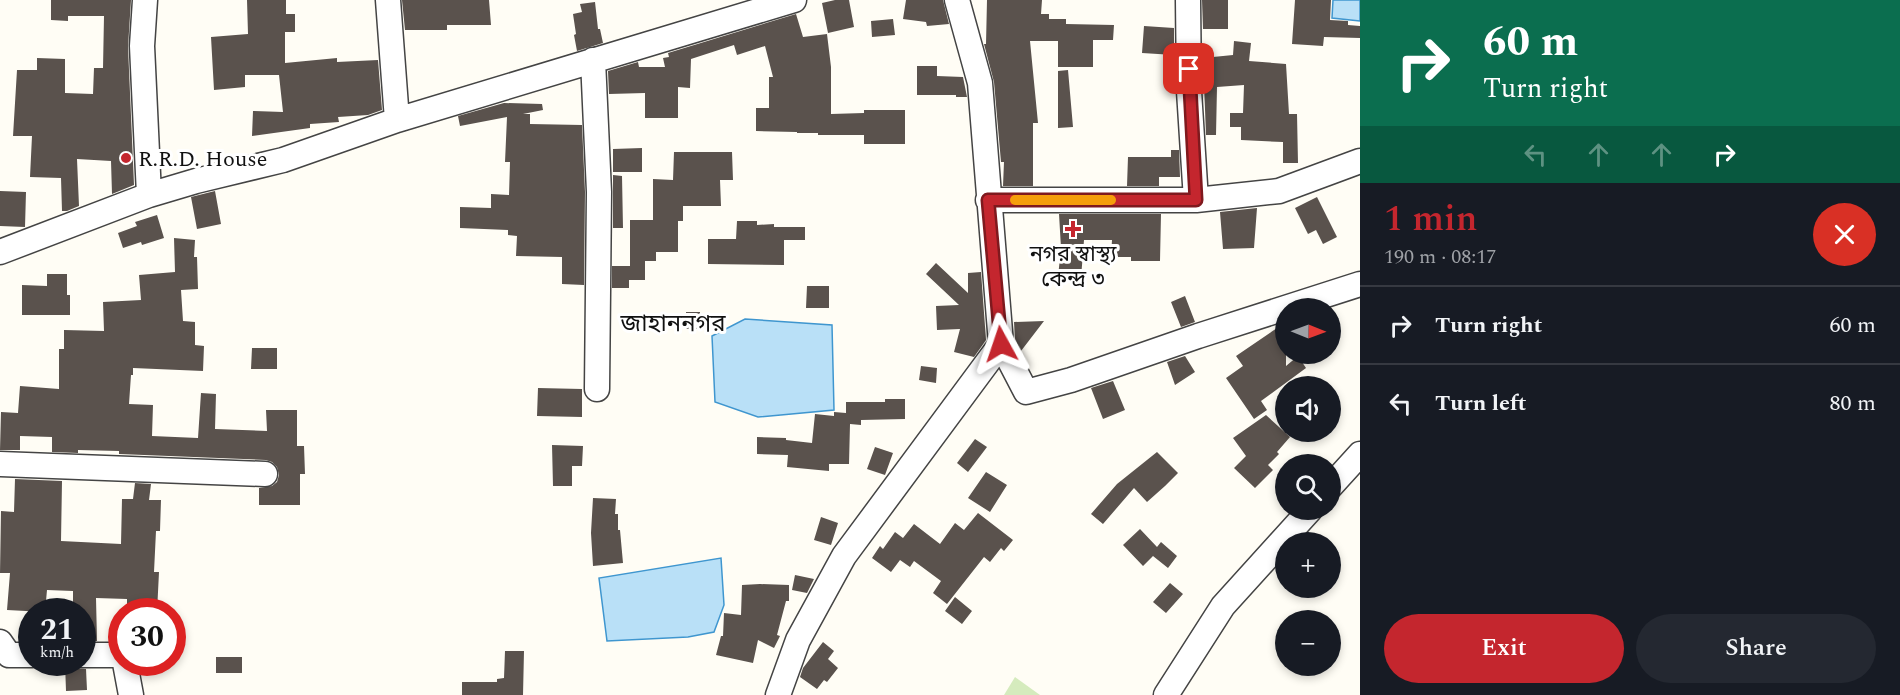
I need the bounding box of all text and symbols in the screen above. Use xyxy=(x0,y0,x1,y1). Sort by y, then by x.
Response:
text: 60 m xyxy=(1483,11,1578,74)
icon: right xyxy=(1384,24,1462,102)
pin xyxy=(1163,43,1214,94)
icon: arrive xyxy=(1172,52,1205,85)
text: Turn right xyxy=(1483,68,1608,110)
icon: left xyxy=(1519,138,1552,171)
icon: ahead xyxy=(1582,138,1615,171)
icon: ahead xyxy=(1645,138,1678,171)
icon: right xyxy=(1708,138,1741,171)
place label: R.R.D. House xyxy=(138,143,267,176)
marker: R.R.D. House xyxy=(119,151,133,165)
text: 1 min xyxy=(1384,192,1477,247)
button: close xyxy=(1813,203,1876,266)
marker: নগর স্বাস্থ্য কেন্দ্র ৩ xyxy=(1064,220,1082,238)
place label: নগর স্বাস্থ্য কেন্দ্র ৩ xyxy=(1029,238,1117,296)
text: 190 m · 08:17 xyxy=(1384,242,1496,272)
north arrow xyxy=(1275,298,1341,364)
map controls xyxy=(1275,298,1341,676)
district label: জাহাননগর xyxy=(620,306,726,342)
icon: right xyxy=(1384,309,1417,342)
text: Turn right xyxy=(1435,309,1542,342)
text: 60 m xyxy=(1830,309,1876,342)
position arrow xyxy=(969,312,1033,376)
button: sound xyxy=(1275,376,1341,442)
icon: left xyxy=(1384,387,1417,420)
text: Turn left xyxy=(1435,387,1527,420)
text: 80 m xyxy=(1830,387,1876,420)
button: search xyxy=(1275,454,1341,520)
button: + xyxy=(1275,532,1341,598)
speed limit sign: 30 xyxy=(108,598,186,676)
text: 21 xyxy=(40,607,74,653)
button: − xyxy=(1275,610,1341,676)
button: Exit xyxy=(1384,614,1624,683)
button: Share xyxy=(1636,614,1876,683)
text: km/h xyxy=(40,641,74,664)

